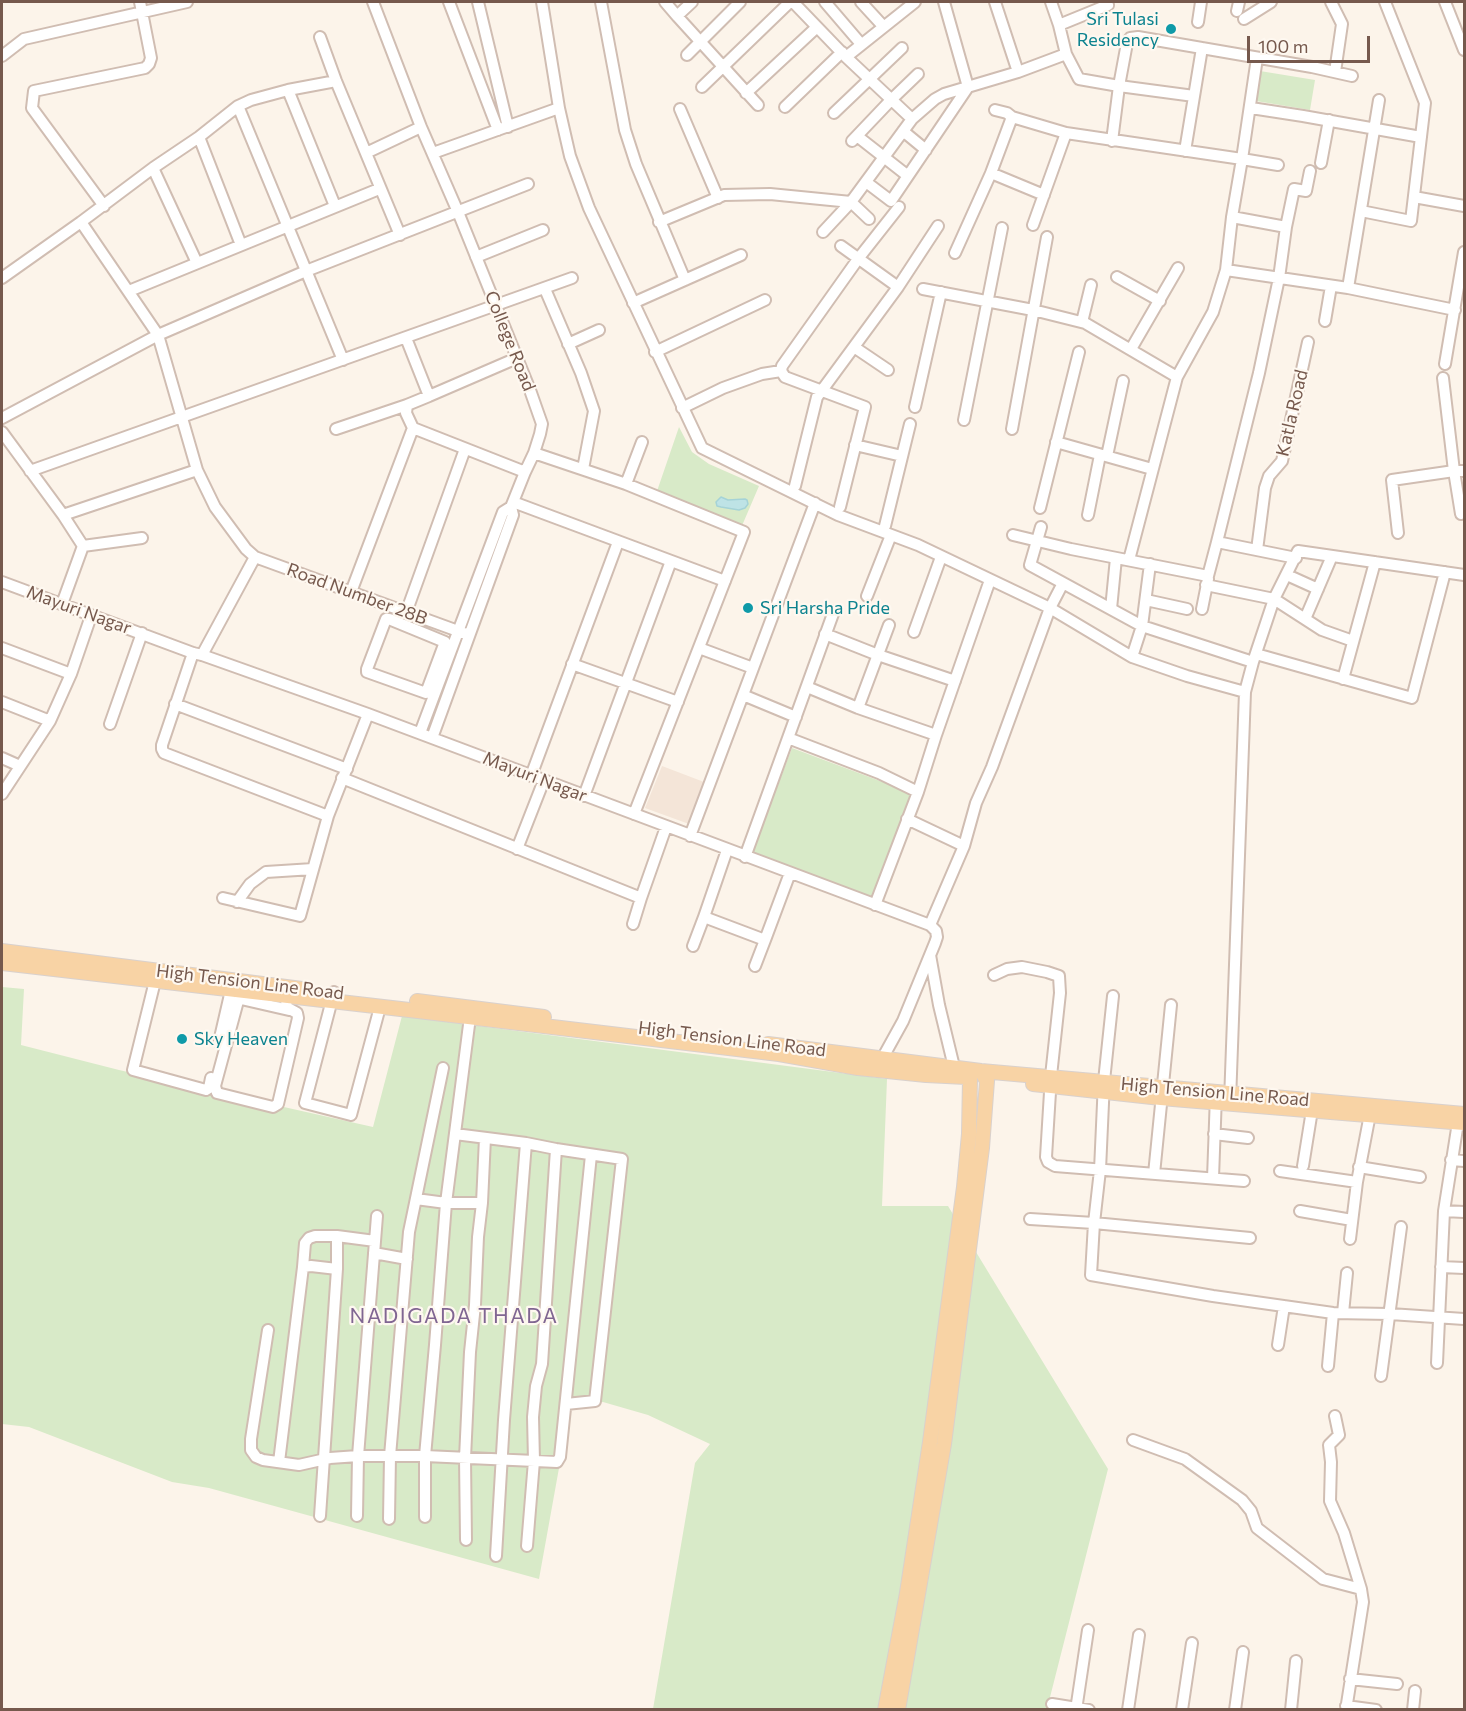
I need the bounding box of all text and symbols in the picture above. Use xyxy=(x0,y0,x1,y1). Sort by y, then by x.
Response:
place label: Sri Tulasi Residency xyxy=(1077,8,1159,50)
marker: Sri Tulasi Residency xyxy=(1164,22,1178,36)
scale bar xyxy=(1250,24,1373,62)
text: 100 m xyxy=(1258,35,1308,57)
street label: College Road xyxy=(480,288,540,394)
street label: Katla Road xyxy=(1272,368,1312,458)
street label: Road Number 28B xyxy=(284,559,430,629)
street label: Mayuri Nagar xyxy=(24,581,134,639)
place label: Sri Harsha Pride xyxy=(760,597,890,619)
marker: Sri Harsha Pride xyxy=(741,601,755,615)
street label: Mayuri Nagar xyxy=(480,747,590,807)
street label: High Tension Line Road xyxy=(155,960,345,1004)
street label: High Tension Line Road xyxy=(637,1017,827,1061)
place label: Sky Heaven xyxy=(194,1028,288,1050)
marker: Sky Heaven xyxy=(175,1032,189,1046)
street label: High Tension Line Road xyxy=(1120,1073,1310,1111)
district label: NADIGADA THADA xyxy=(350,1303,558,1329)

